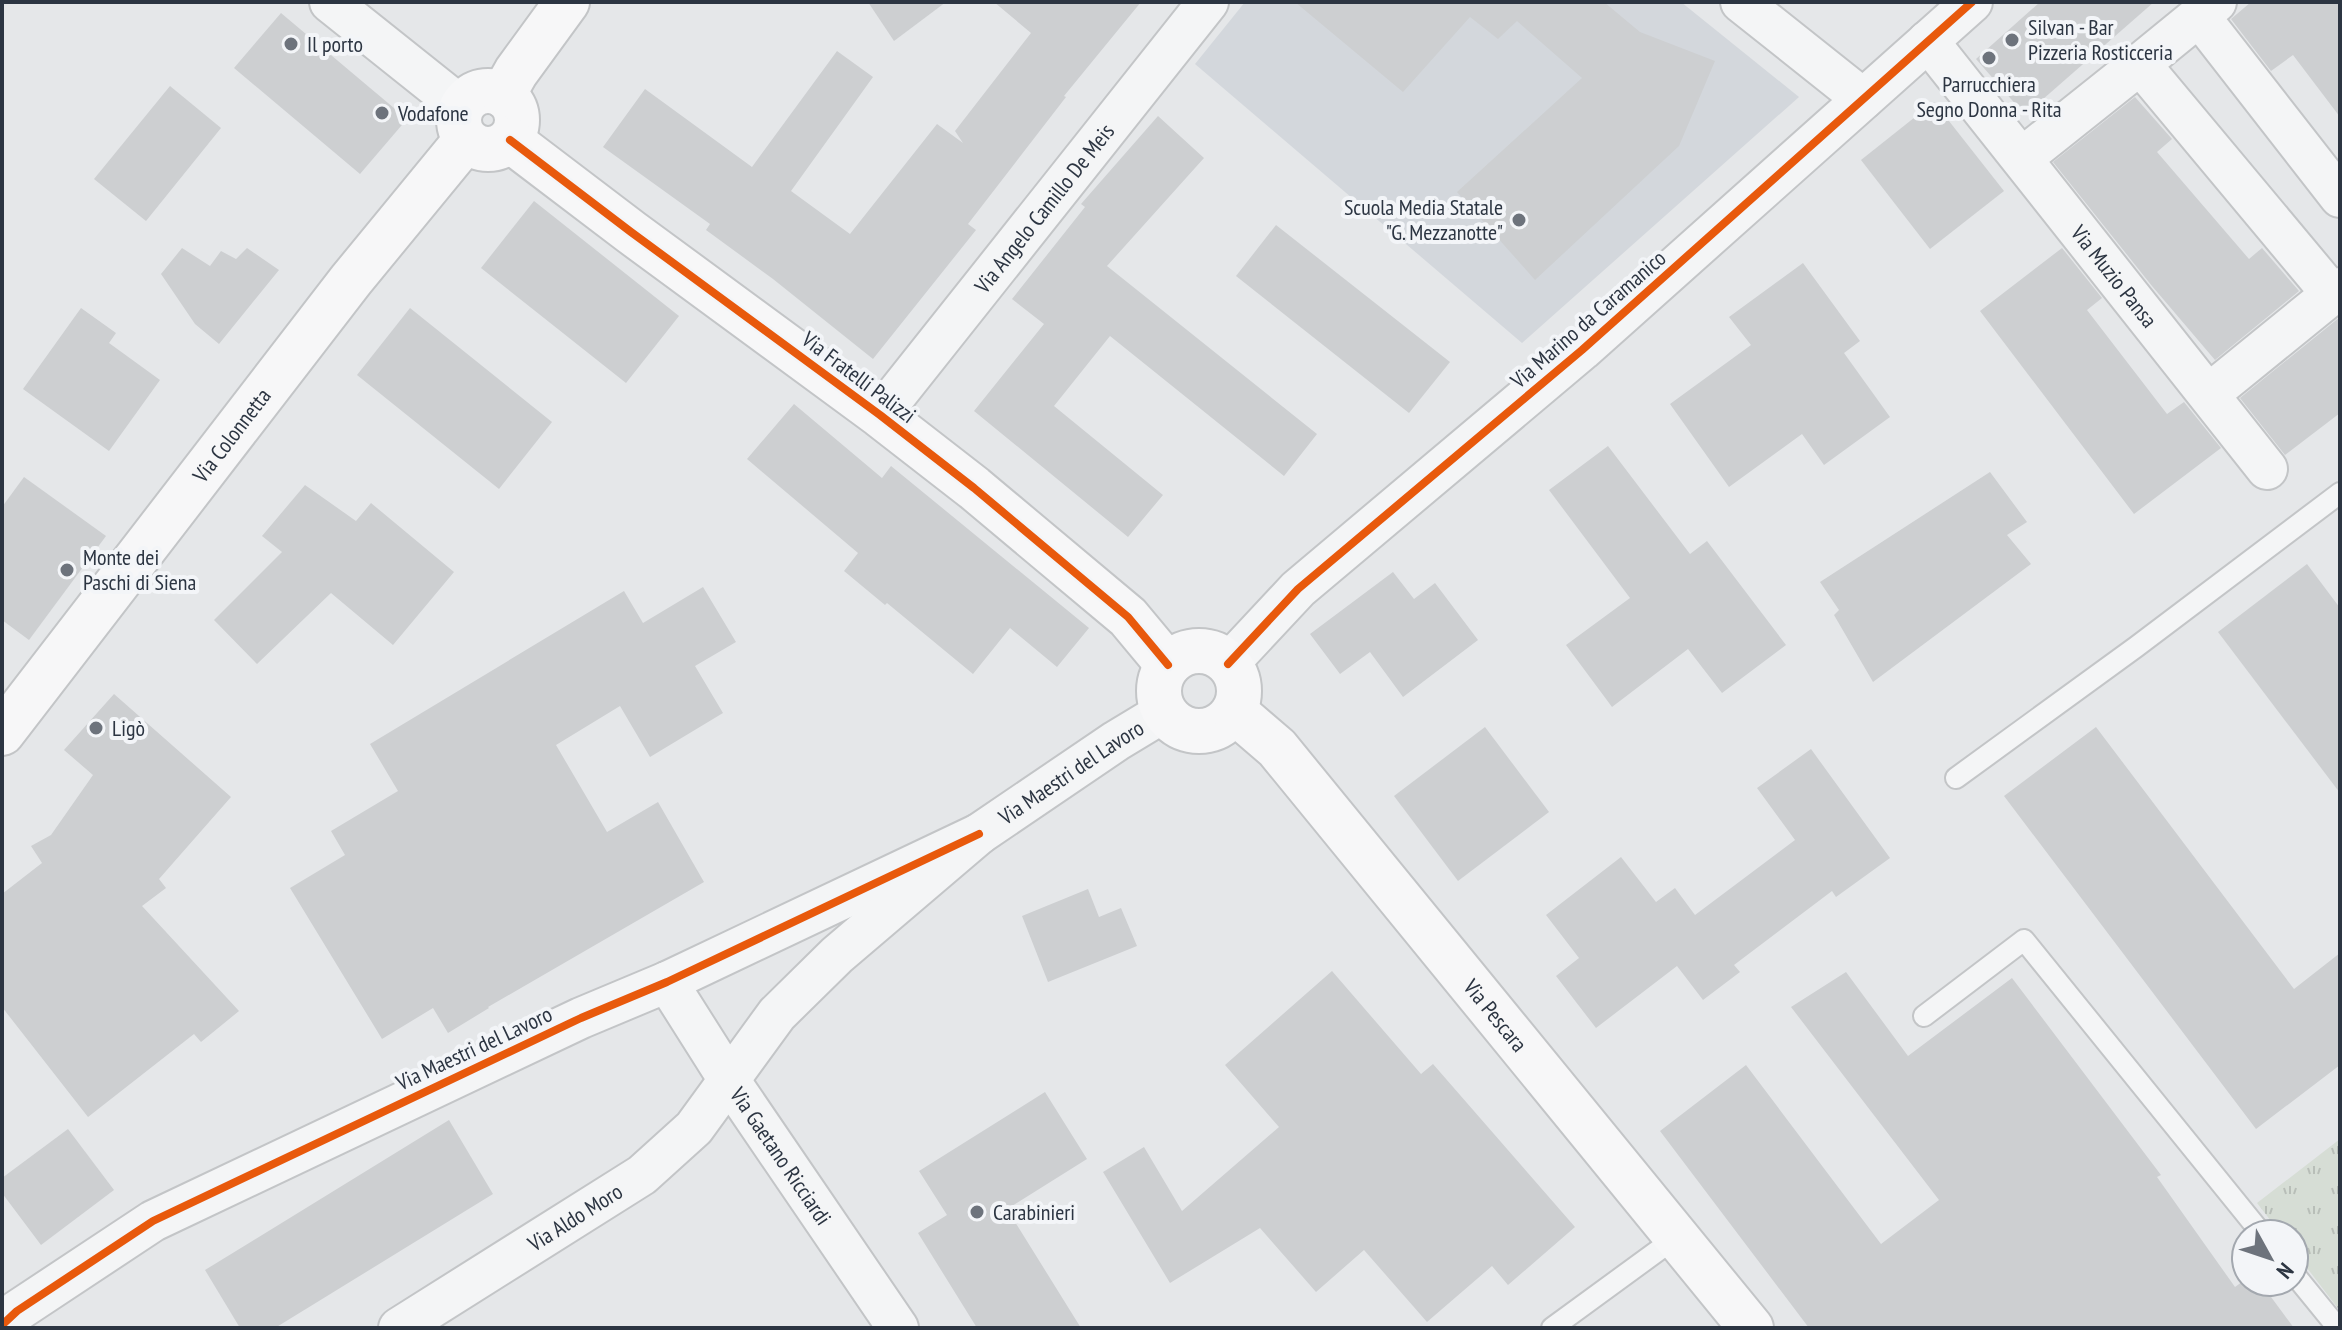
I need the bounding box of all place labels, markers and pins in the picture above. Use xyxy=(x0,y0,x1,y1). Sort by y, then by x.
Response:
place label: Silvan - Bar Pizzeria Rosticceria xyxy=(2028,13,2173,66)
place label: Il porto xyxy=(307,30,363,58)
marker: Silvan - Bar Pizzeria Rosticceria xyxy=(2003,31,2021,49)
marker: Il porto xyxy=(282,35,300,53)
marker: Parrucchiera Segno Donna - Rita xyxy=(1980,49,1998,67)
place label: Parrucchiera Segno Donna - Rita xyxy=(1916,70,2062,123)
place label: Vodafone xyxy=(397,99,469,127)
marker: Vodafone xyxy=(373,104,391,122)
place label: Scuola Media Statale "G. Mezzanotte" xyxy=(1344,193,1503,246)
marker: Scuola Media Statale "G. Mezzanotte" xyxy=(1510,211,1528,229)
place label: Monte dei Paschi di Siena xyxy=(83,543,196,596)
marker: Monte dei Paschi di Siena xyxy=(58,561,76,579)
place label: Ligò xyxy=(112,714,145,742)
marker: Ligò xyxy=(87,719,105,737)
place label: Carabinieri xyxy=(993,1198,1075,1226)
marker: Carabinieri xyxy=(968,1203,986,1221)

